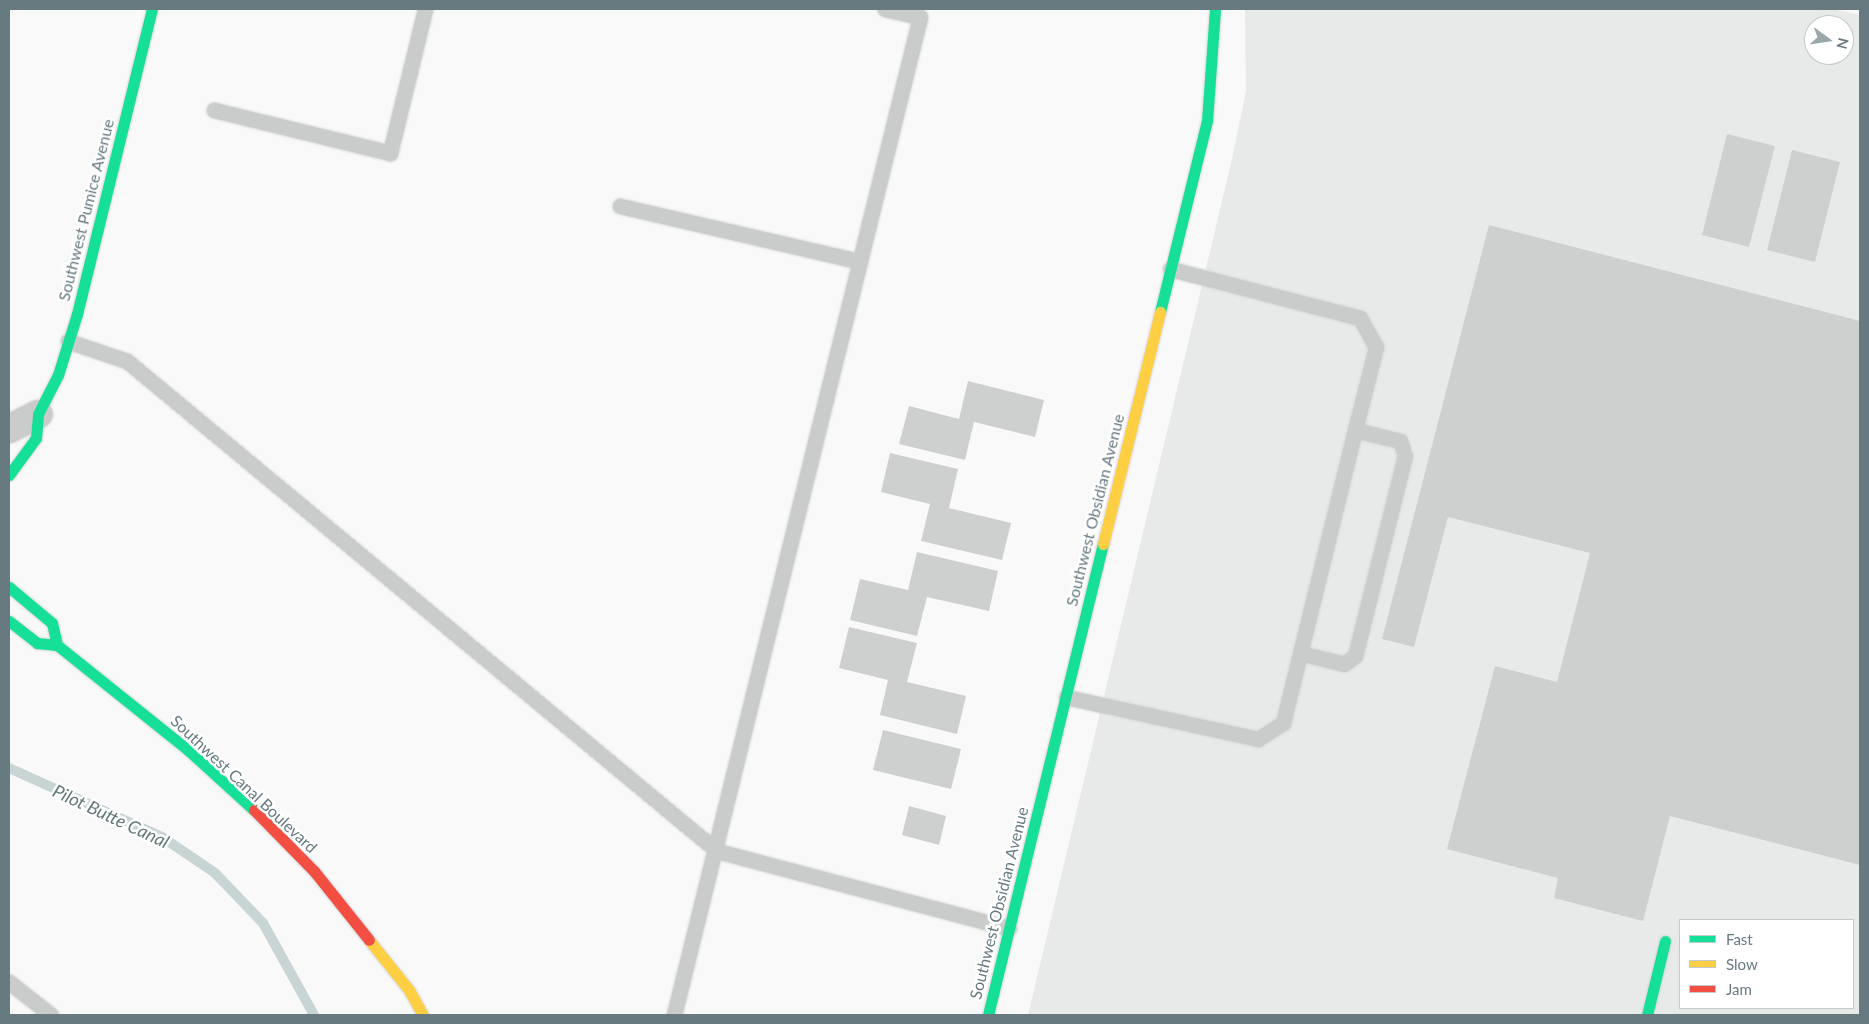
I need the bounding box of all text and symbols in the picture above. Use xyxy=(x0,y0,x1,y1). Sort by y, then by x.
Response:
north arrow xyxy=(1804,15,1854,65)
text: N xyxy=(1834,36,1853,51)
street label: Southwest Pumice Avenue xyxy=(54,117,118,303)
street label: Southwest Obsidian Avenue xyxy=(1062,412,1128,608)
street label: Southwest Canal Boulevard xyxy=(167,711,321,857)
water label: Pilot Butte Canal xyxy=(49,780,173,852)
street label: Southwest Obsidian Avenue xyxy=(966,805,1032,1001)
legend xyxy=(1679,919,1854,1009)
text: Fast xyxy=(1726,930,1753,948)
text: Slow xyxy=(1726,955,1758,973)
text: Jam xyxy=(1726,980,1752,998)

